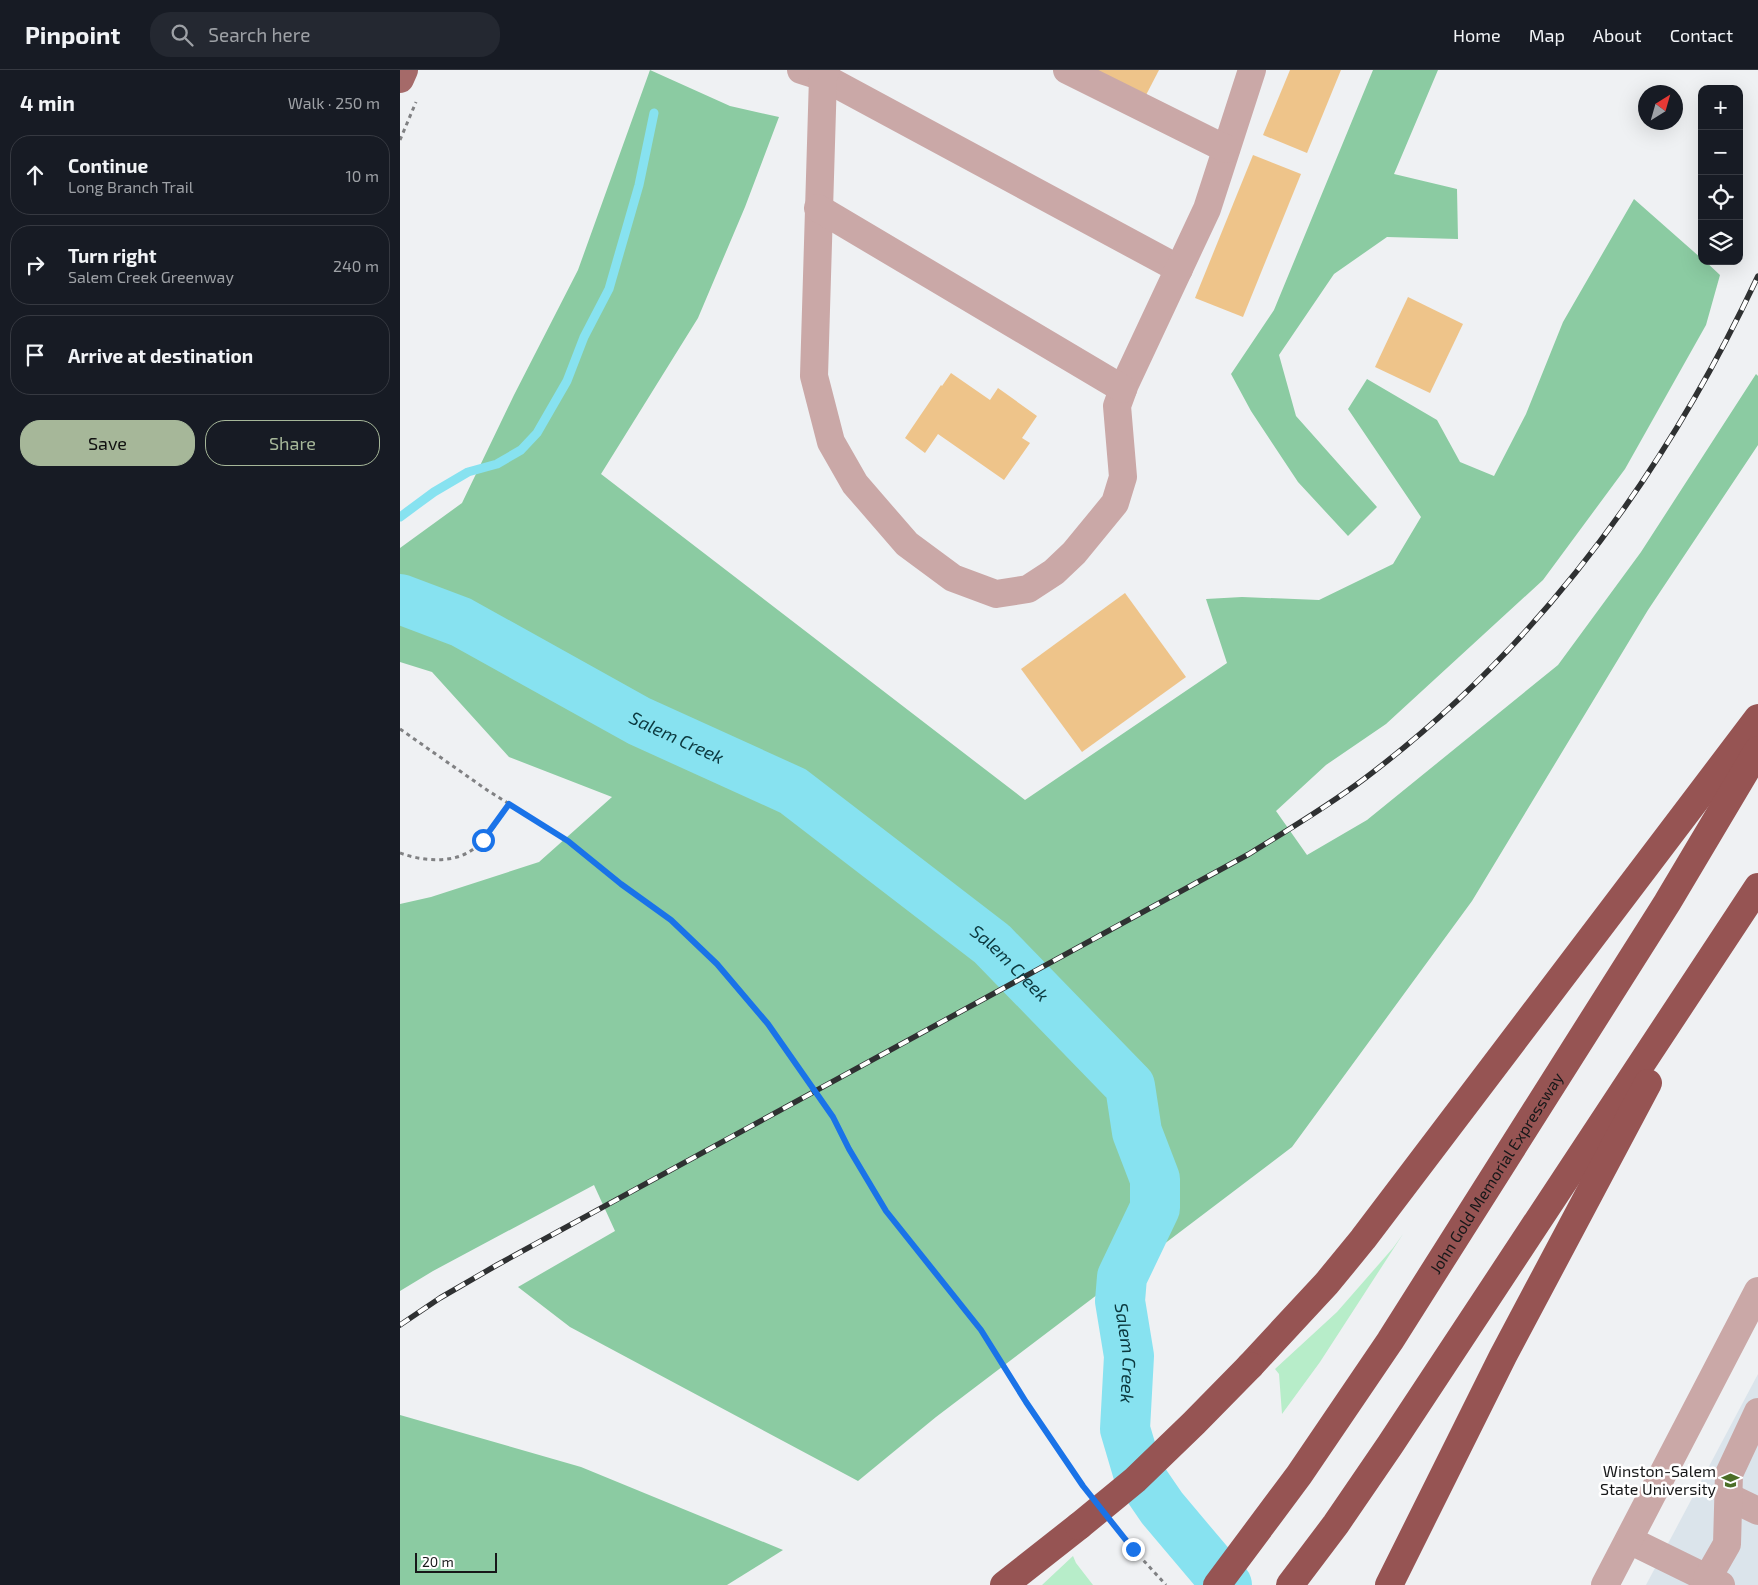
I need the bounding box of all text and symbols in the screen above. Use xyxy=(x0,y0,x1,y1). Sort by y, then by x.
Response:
search box xyxy=(150,12,500,57)
text: Pinpoint xyxy=(25,20,120,49)
icon: search xyxy=(168,21,196,49)
text: Search here xyxy=(208,23,310,46)
text: Home xyxy=(1453,24,1501,46)
text: Map xyxy=(1529,24,1565,46)
text: About xyxy=(1593,24,1642,46)
text: Contact xyxy=(1670,24,1733,46)
north arrow xyxy=(1638,85,1683,130)
map controls xyxy=(1698,85,1743,265)
button: + xyxy=(1698,85,1743,130)
text: 4 min xyxy=(20,90,75,115)
text: Walk · 250 m xyxy=(288,93,380,112)
button: − xyxy=(1698,130,1743,175)
text: Continue xyxy=(68,154,148,177)
icon: ahead xyxy=(21,161,49,189)
text: 10 m xyxy=(345,166,379,185)
button: locate xyxy=(1698,175,1743,220)
text: Long Branch Trail xyxy=(68,177,194,196)
button: layers xyxy=(1698,220,1743,265)
text: Turn right xyxy=(68,244,156,267)
icon: right xyxy=(21,251,49,279)
text: 240 m xyxy=(333,256,379,275)
text: Salem Creek Greenway xyxy=(68,267,234,286)
icon: arrive xyxy=(21,341,49,369)
text: Arrive at destination xyxy=(68,344,253,367)
button: Save xyxy=(20,420,195,466)
button: Share xyxy=(205,420,380,466)
water label: Salem Creek xyxy=(626,706,727,768)
route start xyxy=(472,829,495,852)
water label: Salem Creek xyxy=(966,920,1054,1006)
street label: John Gold Memorial Expressway xyxy=(1425,1068,1567,1277)
water label: Salem Creek xyxy=(1110,1301,1141,1404)
place label: Winston-Salem State University xyxy=(1600,1461,1717,1498)
school or university icon: Winston-Salem State University xyxy=(1720,1470,1740,1490)
route end xyxy=(1122,1538,1145,1561)
scale bar xyxy=(415,1550,498,1573)
text: 20 m xyxy=(422,1553,454,1570)

